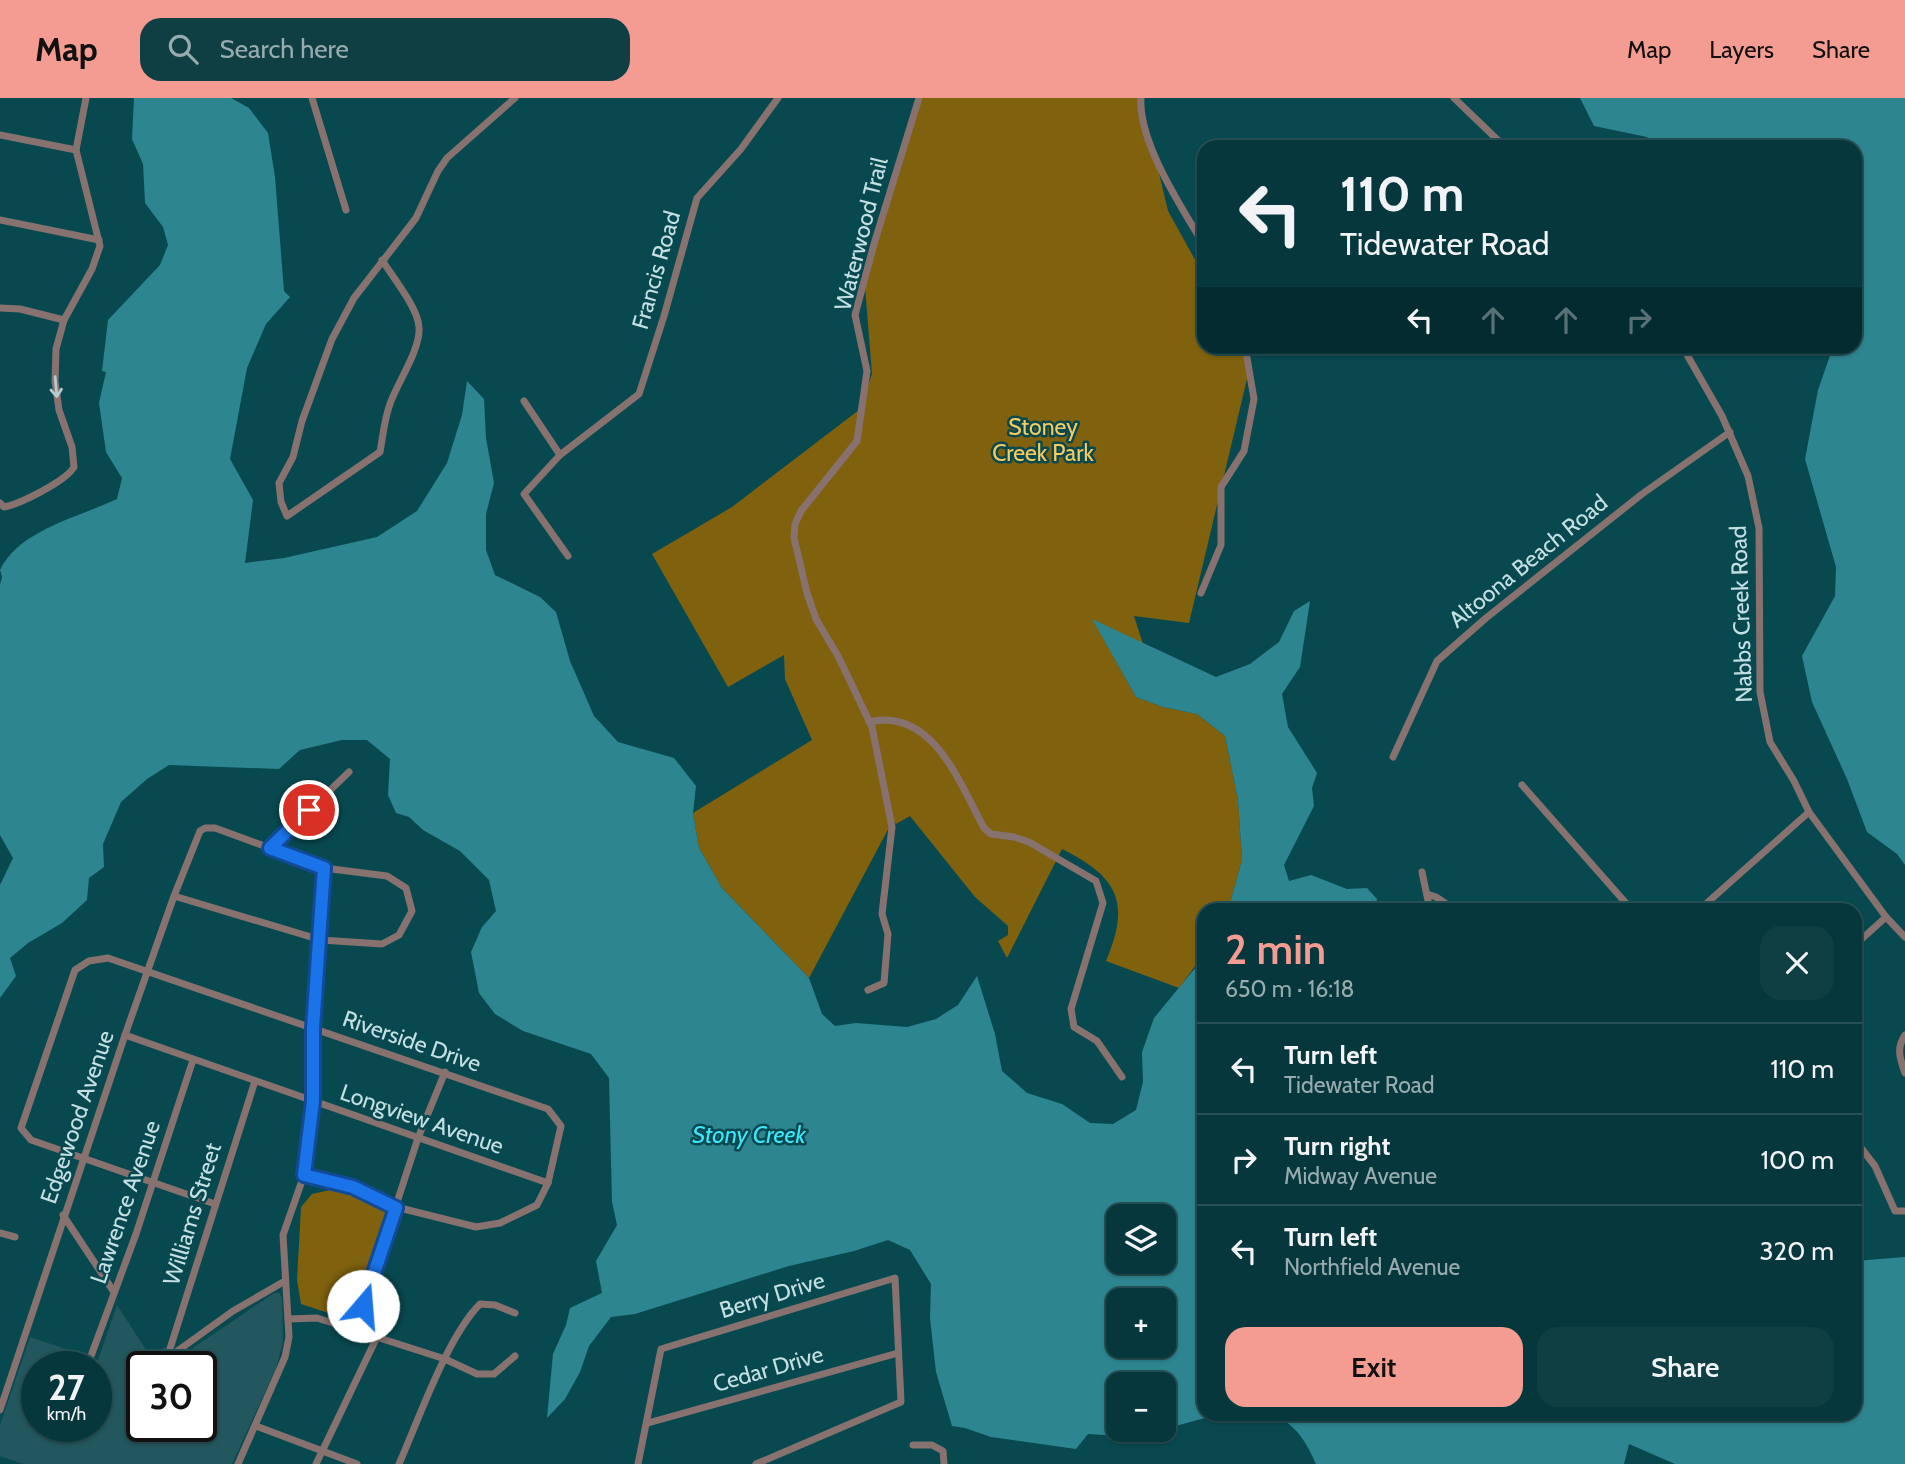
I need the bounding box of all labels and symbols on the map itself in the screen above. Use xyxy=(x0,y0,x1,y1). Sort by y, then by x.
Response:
street label: Waterwood Trail xyxy=(828,154,894,313)
street label: Francis Road xyxy=(626,208,686,332)
one-way arrow xyxy=(50,375,63,398)
park label: Stoney Creek Park xyxy=(992,413,1094,467)
street label: Altoona Beach Road xyxy=(1443,488,1613,634)
street label: Nabbs Creek Road xyxy=(1724,525,1758,703)
pin xyxy=(279,780,339,840)
street label: Riverside Drive xyxy=(339,1004,485,1078)
street label: Edgewood Avenue xyxy=(34,1027,120,1207)
street label: Longview Avenue xyxy=(337,1078,508,1160)
street label: Lawrence Avenue xyxy=(84,1117,166,1287)
water label: Stony Creek xyxy=(692,1120,806,1149)
street label: Williams Street xyxy=(157,1139,227,1289)
street label: Berry Drive xyxy=(716,1266,828,1324)
position arrow xyxy=(326,1269,400,1343)
street label: Cedar Drive xyxy=(710,1340,827,1398)
speed limit sign: 30 xyxy=(126,1351,217,1442)

